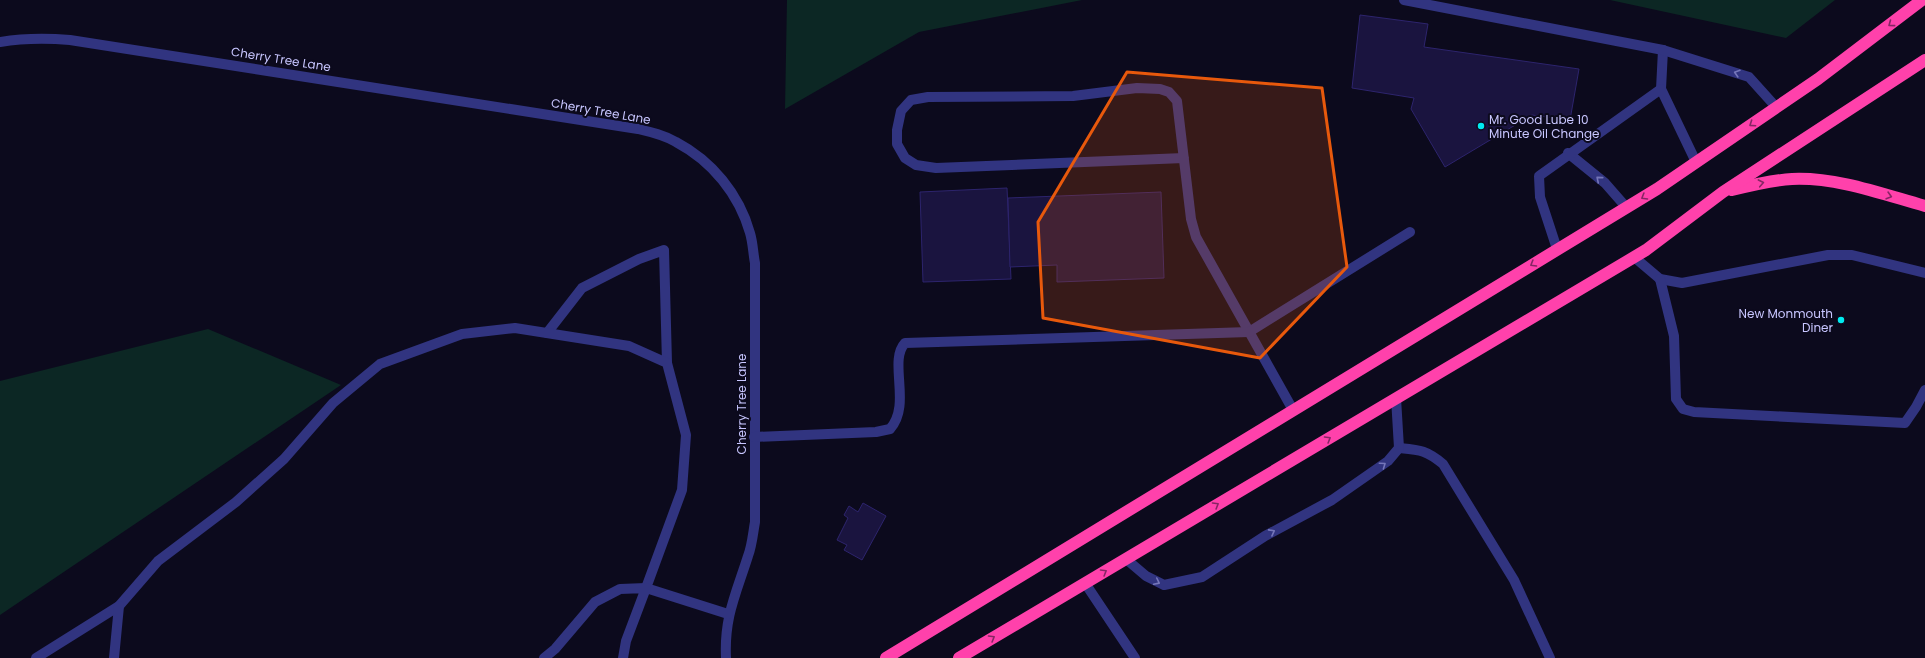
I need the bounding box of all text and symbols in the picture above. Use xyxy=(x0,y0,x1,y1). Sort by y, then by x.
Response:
one-way arrow xyxy=(1889,19,1896,26)
street label: Cherry Tree Lane xyxy=(230,43,332,75)
one-way arrow xyxy=(1734,69,1741,78)
street label: Cherry Tree Lane xyxy=(550,94,652,128)
place label: Mr. Good Lube 10 Minute Oil Change xyxy=(1489,111,1600,142)
one-way arrow xyxy=(1749,119,1756,127)
marker: Mr. Good Lube 10 Minute Oil Change xyxy=(1476,121,1486,131)
one-way arrow xyxy=(1597,177,1604,184)
one-way arrow xyxy=(1758,180,1764,188)
one-way arrow xyxy=(1885,191,1892,200)
one-way arrow xyxy=(1641,192,1648,199)
one-way arrow xyxy=(1530,260,1537,267)
place label: New Monmouth Diner xyxy=(1739,305,1834,336)
marker: New Monmouth Diner xyxy=(1836,315,1846,325)
street label: Cherry Tree Lane xyxy=(733,354,750,454)
one-way arrow xyxy=(1324,437,1331,444)
one-way arrow xyxy=(1379,462,1386,470)
one-way arrow xyxy=(1212,503,1219,510)
one-way arrow xyxy=(1268,530,1275,537)
one-way arrow xyxy=(1100,569,1107,576)
one-way arrow xyxy=(1153,577,1160,585)
one-way arrow xyxy=(988,635,995,643)

